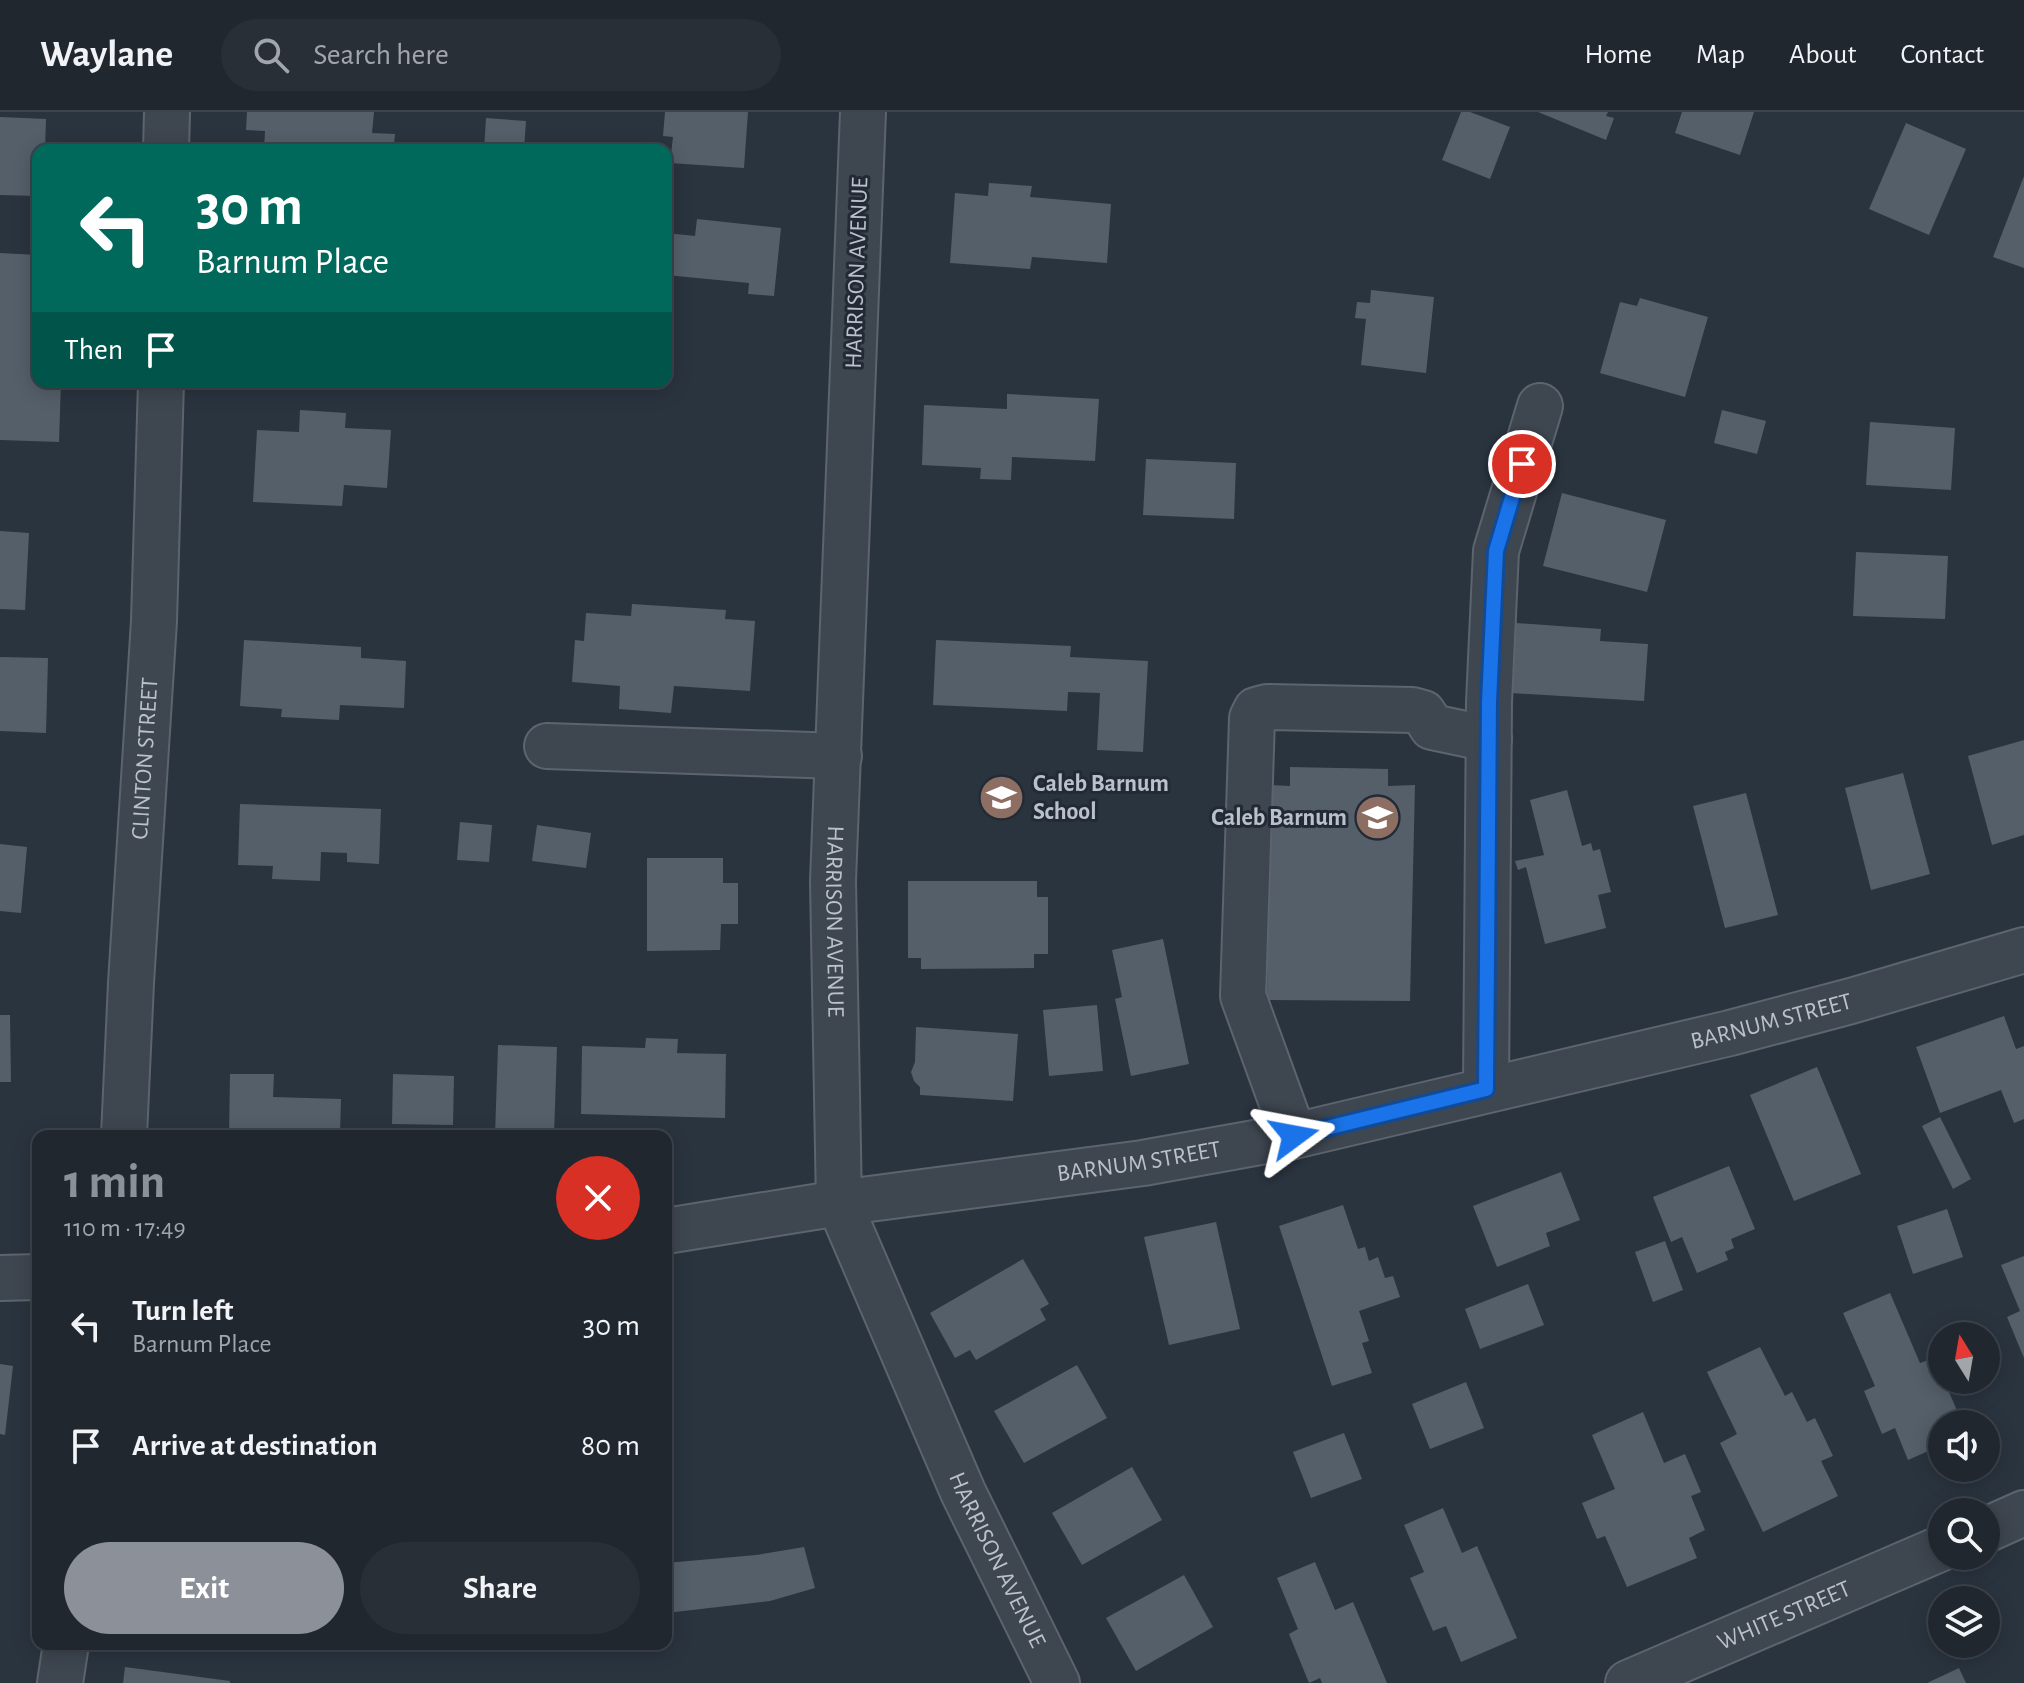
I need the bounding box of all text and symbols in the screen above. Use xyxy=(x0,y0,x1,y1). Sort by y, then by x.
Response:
search box xyxy=(221,19,781,91)
icon: search xyxy=(249,33,293,77)
text: Waylane xyxy=(40,36,173,74)
text: Search here xyxy=(313,40,449,70)
text: Home xyxy=(1585,41,1652,69)
text: Map xyxy=(1696,41,1745,69)
text: About xyxy=(1789,41,1857,69)
text: Contact xyxy=(1901,41,1984,69)
icon: left xyxy=(64,176,168,280)
street label: HARRISON AVENUE xyxy=(842,176,872,369)
text: 30 m xyxy=(196,179,303,235)
text: Barnum Place xyxy=(196,244,389,280)
icon: arrive xyxy=(139,328,183,372)
text: Then xyxy=(64,335,123,365)
pin xyxy=(1488,430,1556,498)
icon: arrive xyxy=(1500,442,1544,486)
street label: CLINTON STREET xyxy=(128,677,162,840)
place label: Caleb Barnum School xyxy=(1033,772,1169,824)
school or university icon: Caleb Barnum School xyxy=(978,774,1026,822)
school or university icon: Caleb Barnum xyxy=(1354,794,1402,842)
place label: Caleb Barnum xyxy=(1211,806,1347,830)
street label: HARRISON AVENUE xyxy=(821,825,848,1018)
street label: BARNUM STREET xyxy=(1688,989,1855,1054)
position arrow xyxy=(1252,1094,1336,1178)
street label: BARNUM STREET xyxy=(1056,1137,1223,1186)
button: close xyxy=(556,1156,640,1240)
text: 1 min xyxy=(64,1159,165,1207)
text: 110 m · 17:49 xyxy=(64,1215,186,1241)
text: Turn left xyxy=(132,1296,233,1326)
icon: left xyxy=(64,1304,108,1348)
text: 30 m xyxy=(583,1311,640,1341)
north arrow xyxy=(1928,1322,2000,1394)
map controls xyxy=(1928,1322,2000,1658)
text: Barnum Place xyxy=(132,1331,272,1357)
button: sound xyxy=(1928,1410,2000,1482)
icon: arrive xyxy=(64,1424,108,1468)
text: Arrive at destination xyxy=(132,1431,378,1461)
text: 80 m xyxy=(581,1431,640,1461)
street label: HARRISON AVENUE xyxy=(944,1469,1050,1652)
button: search xyxy=(1928,1498,2000,1570)
button: Exit xyxy=(64,1542,344,1634)
button: Share xyxy=(360,1542,640,1634)
street label: WHITE STREET xyxy=(1714,1577,1854,1655)
button: layers xyxy=(1928,1586,2000,1658)

